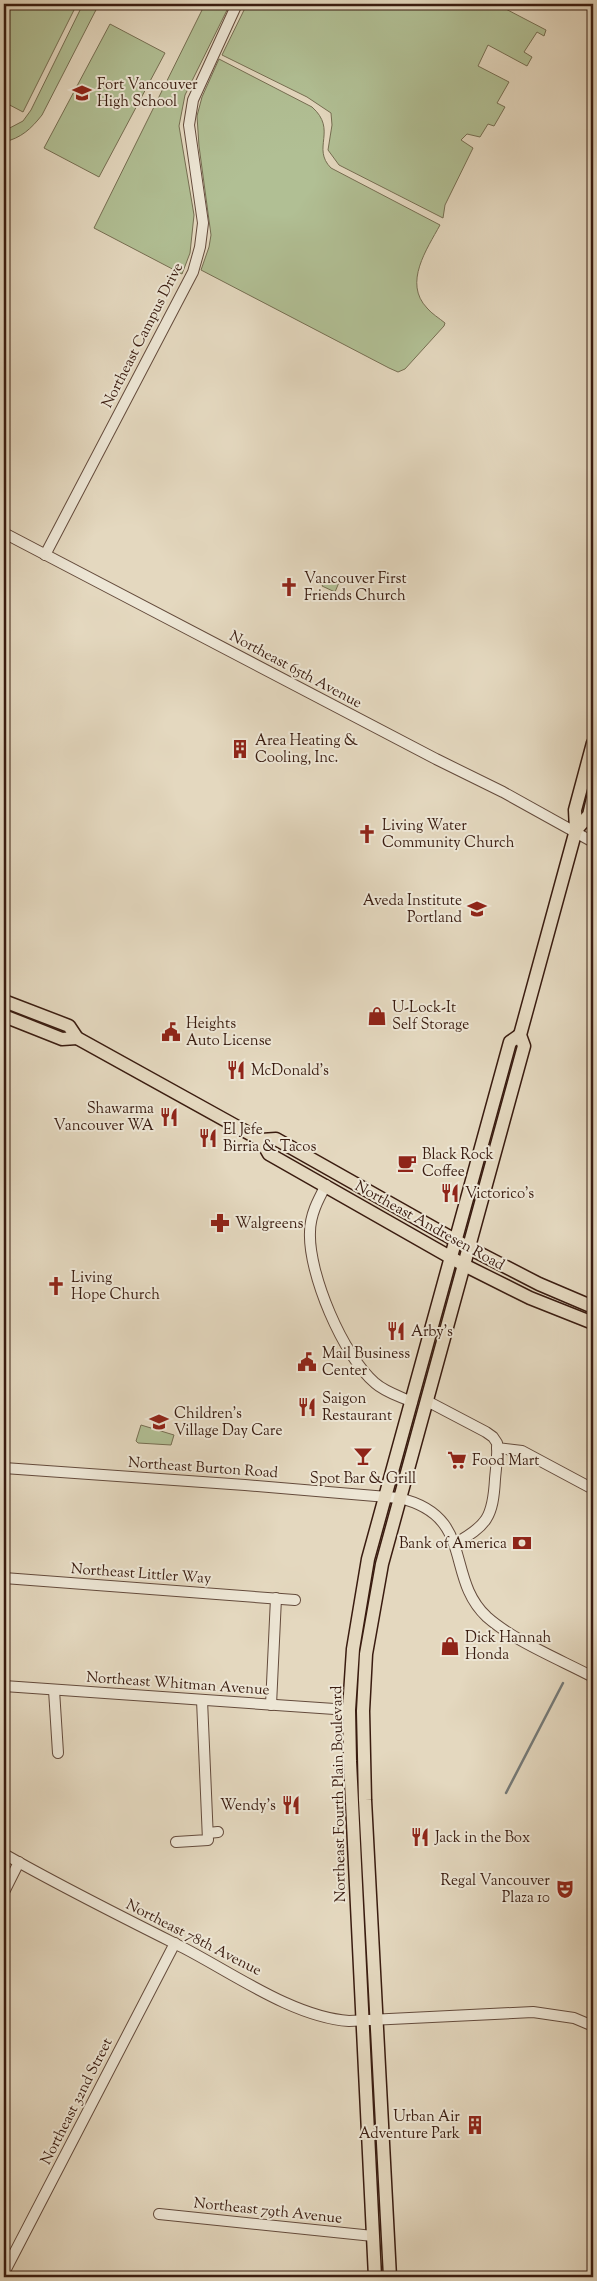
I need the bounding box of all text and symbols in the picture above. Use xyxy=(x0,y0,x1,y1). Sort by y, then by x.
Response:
place label: Fort Vancouver High School xyxy=(97,75,198,113)
school or university icon: Fort Vancouver High School xyxy=(71,82,93,104)
street label: Northeast Campus Drive xyxy=(98,259,189,412)
place label: Vancouver First Friends Church xyxy=(304,569,407,607)
church icon: Vancouver First Friends Church xyxy=(278,576,300,598)
street label: Northeast 65th Avenue xyxy=(225,626,365,714)
place label: Area Heating & Cooling, Inc. xyxy=(255,731,359,769)
building icon: Area Heating & Cooling, Inc. xyxy=(229,738,251,760)
place label: Living Water Community Church xyxy=(382,816,515,854)
church icon: Living Water Community Church xyxy=(356,823,378,845)
place label: Aveda Institute Portland xyxy=(363,891,463,929)
school or university icon: Aveda Institute Portland xyxy=(466,898,488,920)
place label: U-Lock-It Self Storage xyxy=(392,998,469,1036)
shop icon: U-Lock-It Self Storage xyxy=(366,1005,388,1027)
place label: Heights Auto License xyxy=(186,1014,272,1052)
public building icon: Heights Auto License xyxy=(160,1021,182,1043)
restaurant icon: McDonald's xyxy=(225,1059,247,1081)
place label: McDonald's xyxy=(251,1061,329,1082)
place label: Shawarma Vancouver WA xyxy=(54,1099,154,1137)
restaurant icon: Shawarma Vancouver WA xyxy=(158,1106,180,1128)
place label: El Jefe Birria & Tacos xyxy=(223,1120,317,1158)
restaurant icon: El Jefe Birria & Tacos xyxy=(197,1127,219,1149)
place label: Black Rock Coffee xyxy=(422,1145,494,1183)
cafe icon: Black Rock Coffee xyxy=(396,1152,418,1174)
street label: Northeast Andresen Road xyxy=(351,1176,508,1276)
restaurant icon: Victorico's xyxy=(439,1182,461,1204)
place label: Victorico's xyxy=(465,1184,534,1205)
pharmacy icon: Walgreens xyxy=(209,1212,231,1234)
place label: Walgreens xyxy=(235,1214,304,1235)
place label: Living Hope Church xyxy=(71,1268,160,1306)
church icon: Living Hope Church xyxy=(45,1275,67,1297)
restaurant icon: Arby's xyxy=(385,1320,407,1342)
place label: Arby's xyxy=(411,1322,453,1343)
place label: Mail Business Center xyxy=(322,1344,410,1382)
public building icon: Mail Business Center xyxy=(296,1351,318,1373)
place label: Saigon Restaurant xyxy=(322,1389,392,1427)
restaurant icon: Saigon Restaurant xyxy=(296,1396,318,1418)
place label: Children's Village Day Care xyxy=(174,1404,282,1442)
school or university icon: Children's Village Day Care xyxy=(148,1411,170,1433)
bar icon: Spot Bar & Grill xyxy=(352,1445,374,1467)
supermarket icon: Food Mart xyxy=(446,1449,468,1471)
place label: Food Mart xyxy=(472,1451,539,1472)
street label: Northeast Burton Road xyxy=(127,1453,279,1484)
place label: Spot Bar & Grill xyxy=(310,1469,416,1490)
bank icon: Bank of America xyxy=(511,1532,533,1554)
place label: Bank of America xyxy=(399,1534,507,1555)
street label: Northeast Littler Way xyxy=(70,1559,212,1590)
place label: Dick Hannah Honda xyxy=(465,1628,552,1666)
shop icon: Dick Hannah Honda xyxy=(439,1635,461,1657)
street label: Northeast Whitman Avenue xyxy=(85,1668,270,1701)
street label: Northeast Fourth Plain Boulevard xyxy=(327,1685,352,1903)
restaurant icon: Wendy's xyxy=(280,1794,302,1816)
place label: Wendy's xyxy=(220,1796,276,1817)
restaurant icon: Jack in the Box xyxy=(409,1826,431,1848)
place label: Jack in the Box xyxy=(434,1828,530,1849)
place label: Regal Vancouver Plaza 10 xyxy=(441,1871,550,1909)
theatre icon: Regal Vancouver Plaza 10 xyxy=(554,1878,576,1900)
street label: Northeast 78th Avenue xyxy=(122,1895,265,1982)
street label: Northeast 32nd Street xyxy=(36,2035,118,2169)
place label: Urban Air Adventure Park xyxy=(359,2107,460,2145)
building icon: Urban Air Adventure Park xyxy=(464,2114,486,2136)
street label: Northeast 79th Avenue xyxy=(193,2193,343,2230)

